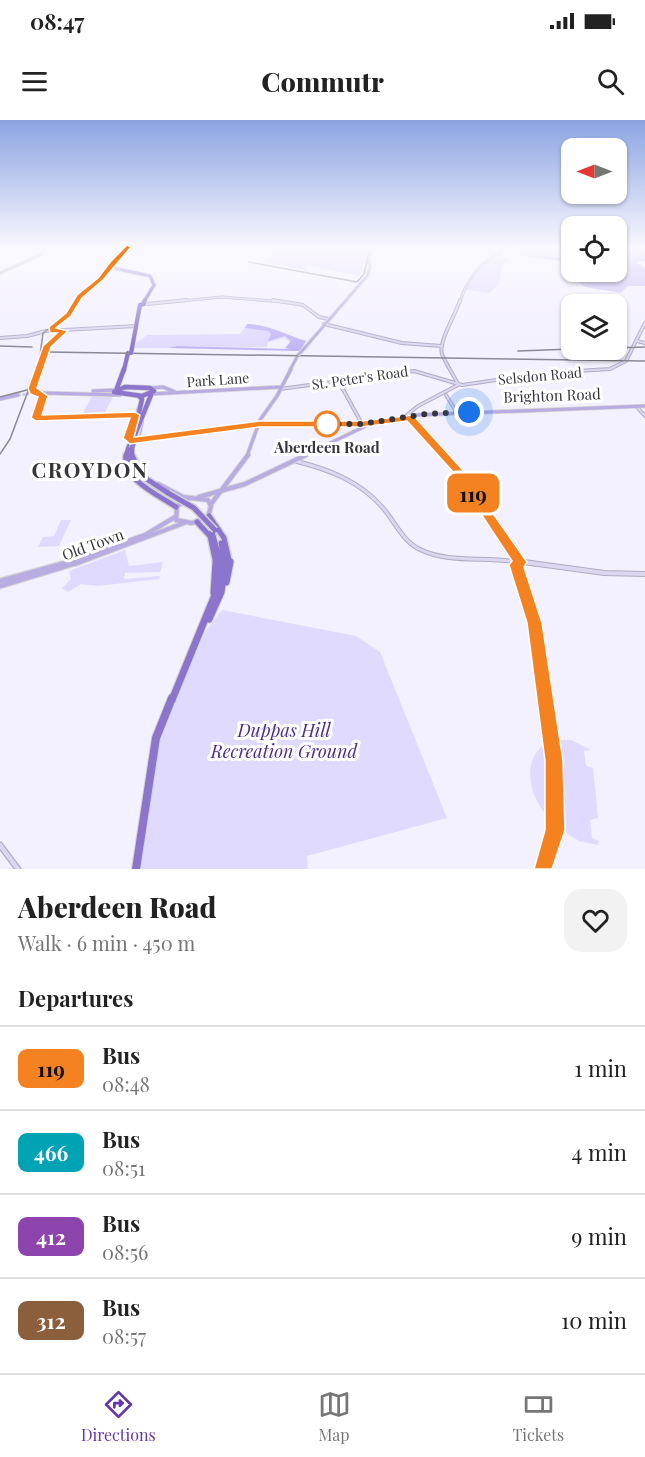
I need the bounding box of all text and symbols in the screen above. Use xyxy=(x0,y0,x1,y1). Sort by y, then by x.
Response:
text: 08:47 xyxy=(30,6,84,36)
text: Commutr xyxy=(261,63,384,99)
icon: menu xyxy=(18,65,51,98)
icon: search xyxy=(594,65,627,98)
north arrow xyxy=(561,138,627,204)
map controls xyxy=(561,138,627,360)
button: locate xyxy=(561,216,627,282)
button: layers xyxy=(561,294,627,360)
street label: St. Peter's Road xyxy=(310,361,409,394)
street label: Selsdon Road xyxy=(497,362,583,389)
street label: Park Lane xyxy=(186,368,250,391)
street label: Brighton Road xyxy=(503,383,601,407)
your location xyxy=(454,397,484,427)
marker: Aberdeen Road xyxy=(314,411,340,437)
place label: Aberdeen Road xyxy=(273,437,380,457)
district label: CROYDON xyxy=(32,455,148,483)
line badge: 119 xyxy=(438,474,508,512)
text: 119 xyxy=(459,479,487,507)
street label: Old Town xyxy=(59,524,126,564)
park label: Duppas Hill Recreation Ground xyxy=(210,718,358,763)
text: Aberdeen Road xyxy=(18,888,216,925)
button: heart xyxy=(564,889,627,952)
text: Walk · 6 min · 450 m xyxy=(18,929,195,956)
text: Departures xyxy=(18,983,133,1013)
text: Bus xyxy=(102,1040,140,1070)
text: 1 min xyxy=(574,1053,627,1083)
text: 119 xyxy=(37,1054,65,1082)
text: 08:48 xyxy=(102,1070,150,1097)
text: Bus xyxy=(102,1124,140,1154)
text: 4 min xyxy=(572,1137,627,1167)
text: 466 xyxy=(34,1138,68,1166)
text: 08:51 xyxy=(102,1154,145,1181)
text: Bus xyxy=(102,1208,140,1238)
text: 9 min xyxy=(571,1221,627,1251)
text: 412 xyxy=(36,1222,66,1250)
text: 08:56 xyxy=(102,1238,148,1265)
text: Bus xyxy=(102,1292,140,1322)
text: 10 min xyxy=(561,1305,627,1335)
text: 312 xyxy=(36,1306,66,1334)
text: 08:57 xyxy=(102,1322,146,1349)
tab: Directions xyxy=(81,1388,156,1445)
tab: Map xyxy=(318,1388,351,1445)
tab: Tickets xyxy=(512,1388,564,1445)

